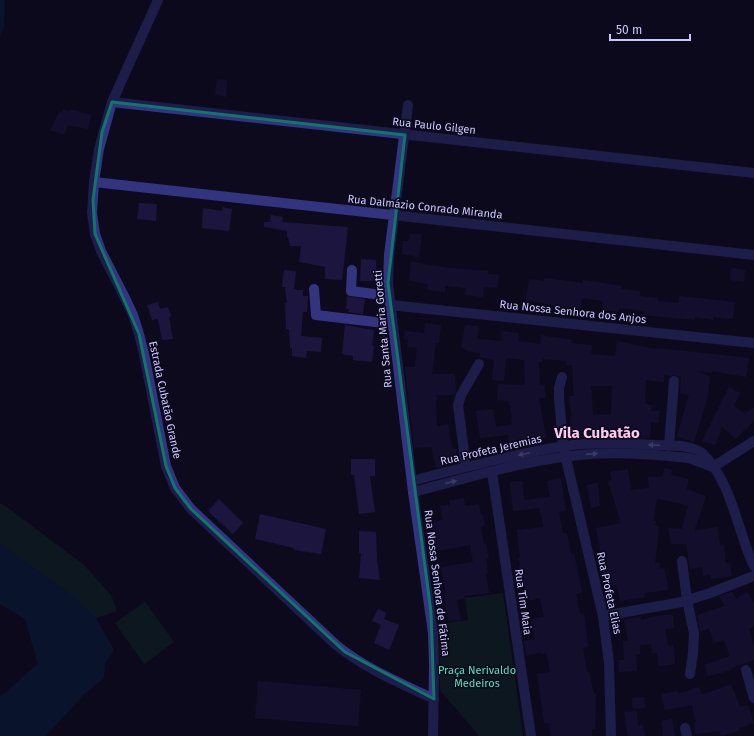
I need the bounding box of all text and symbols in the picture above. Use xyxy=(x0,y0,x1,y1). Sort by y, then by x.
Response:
scale bar xyxy=(610,16,690,42)
text: 50 m xyxy=(616,23,642,37)
street label: Rua Paulo Gilgen xyxy=(392,115,476,137)
street label: Rua Dalmázio Conrado Miranda xyxy=(347,192,503,222)
street label: Rua Santa Maria Goretti xyxy=(371,270,395,388)
street label: Rua Nossa Senhora dos Anjos xyxy=(499,298,647,326)
street label: Estrada Cubatão Grande xyxy=(146,340,184,460)
district label: Vila Cubatão xyxy=(553,424,640,442)
street label: Rua Profeta Jeremias xyxy=(439,432,543,468)
one-way arrow xyxy=(647,442,660,448)
one-way arrow xyxy=(518,451,531,457)
one-way arrow xyxy=(586,451,598,458)
one-way arrow xyxy=(445,479,457,485)
street label: Rua Nossa Senhora de Fátima xyxy=(422,509,452,657)
street label: Rua Profeta Elias xyxy=(594,551,624,635)
street label: Rua Tim Maia xyxy=(512,568,534,636)
park label: Praça Nerivaldo Medeiros xyxy=(438,664,516,690)

